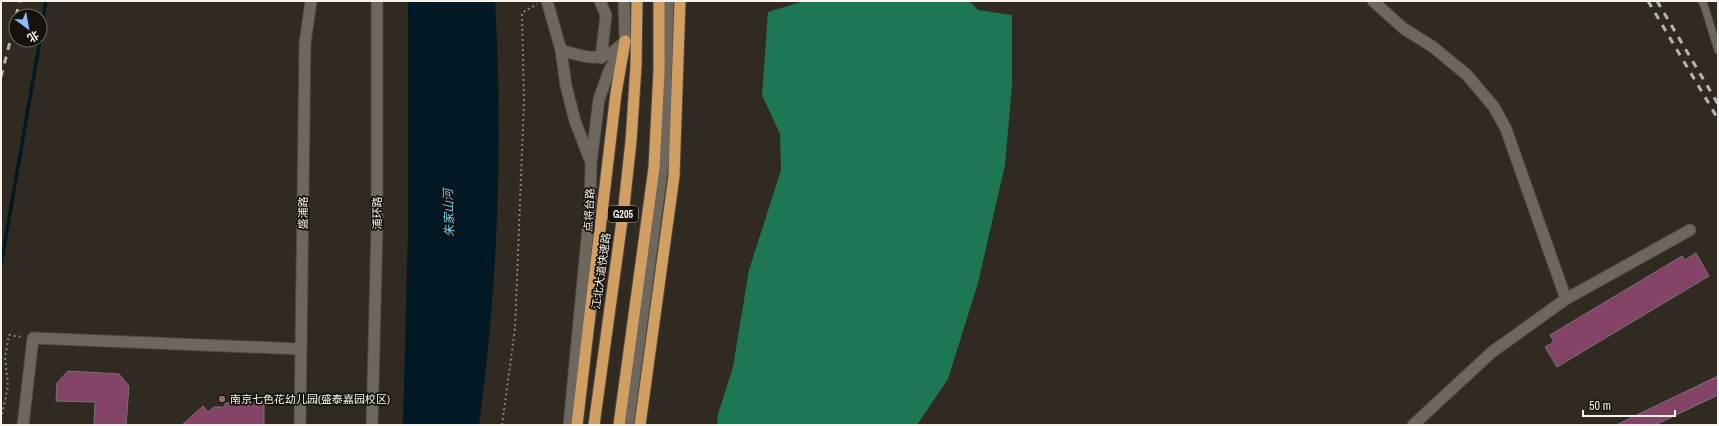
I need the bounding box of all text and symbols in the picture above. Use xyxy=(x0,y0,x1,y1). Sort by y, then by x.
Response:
north arrow xyxy=(8,8,48,48)
text: 北 xyxy=(25,28,42,45)
water label: 朱家山河 xyxy=(440,187,458,237)
street label: 点将台路 xyxy=(581,188,597,232)
street label: 盛浦路 xyxy=(296,196,310,230)
street label: 浦环路 xyxy=(370,197,384,230)
road number: G205 xyxy=(608,206,638,222)
street label: 江北大道快速路 xyxy=(589,232,613,310)
place label: 南京七色花幼儿园(盛泰嘉园校区) xyxy=(230,392,390,406)
scale bar xyxy=(1583,392,1675,418)
marker: 南京七色花幼儿园(盛泰嘉园校区) xyxy=(217,394,227,404)
text: 50 m xyxy=(1589,398,1611,414)

